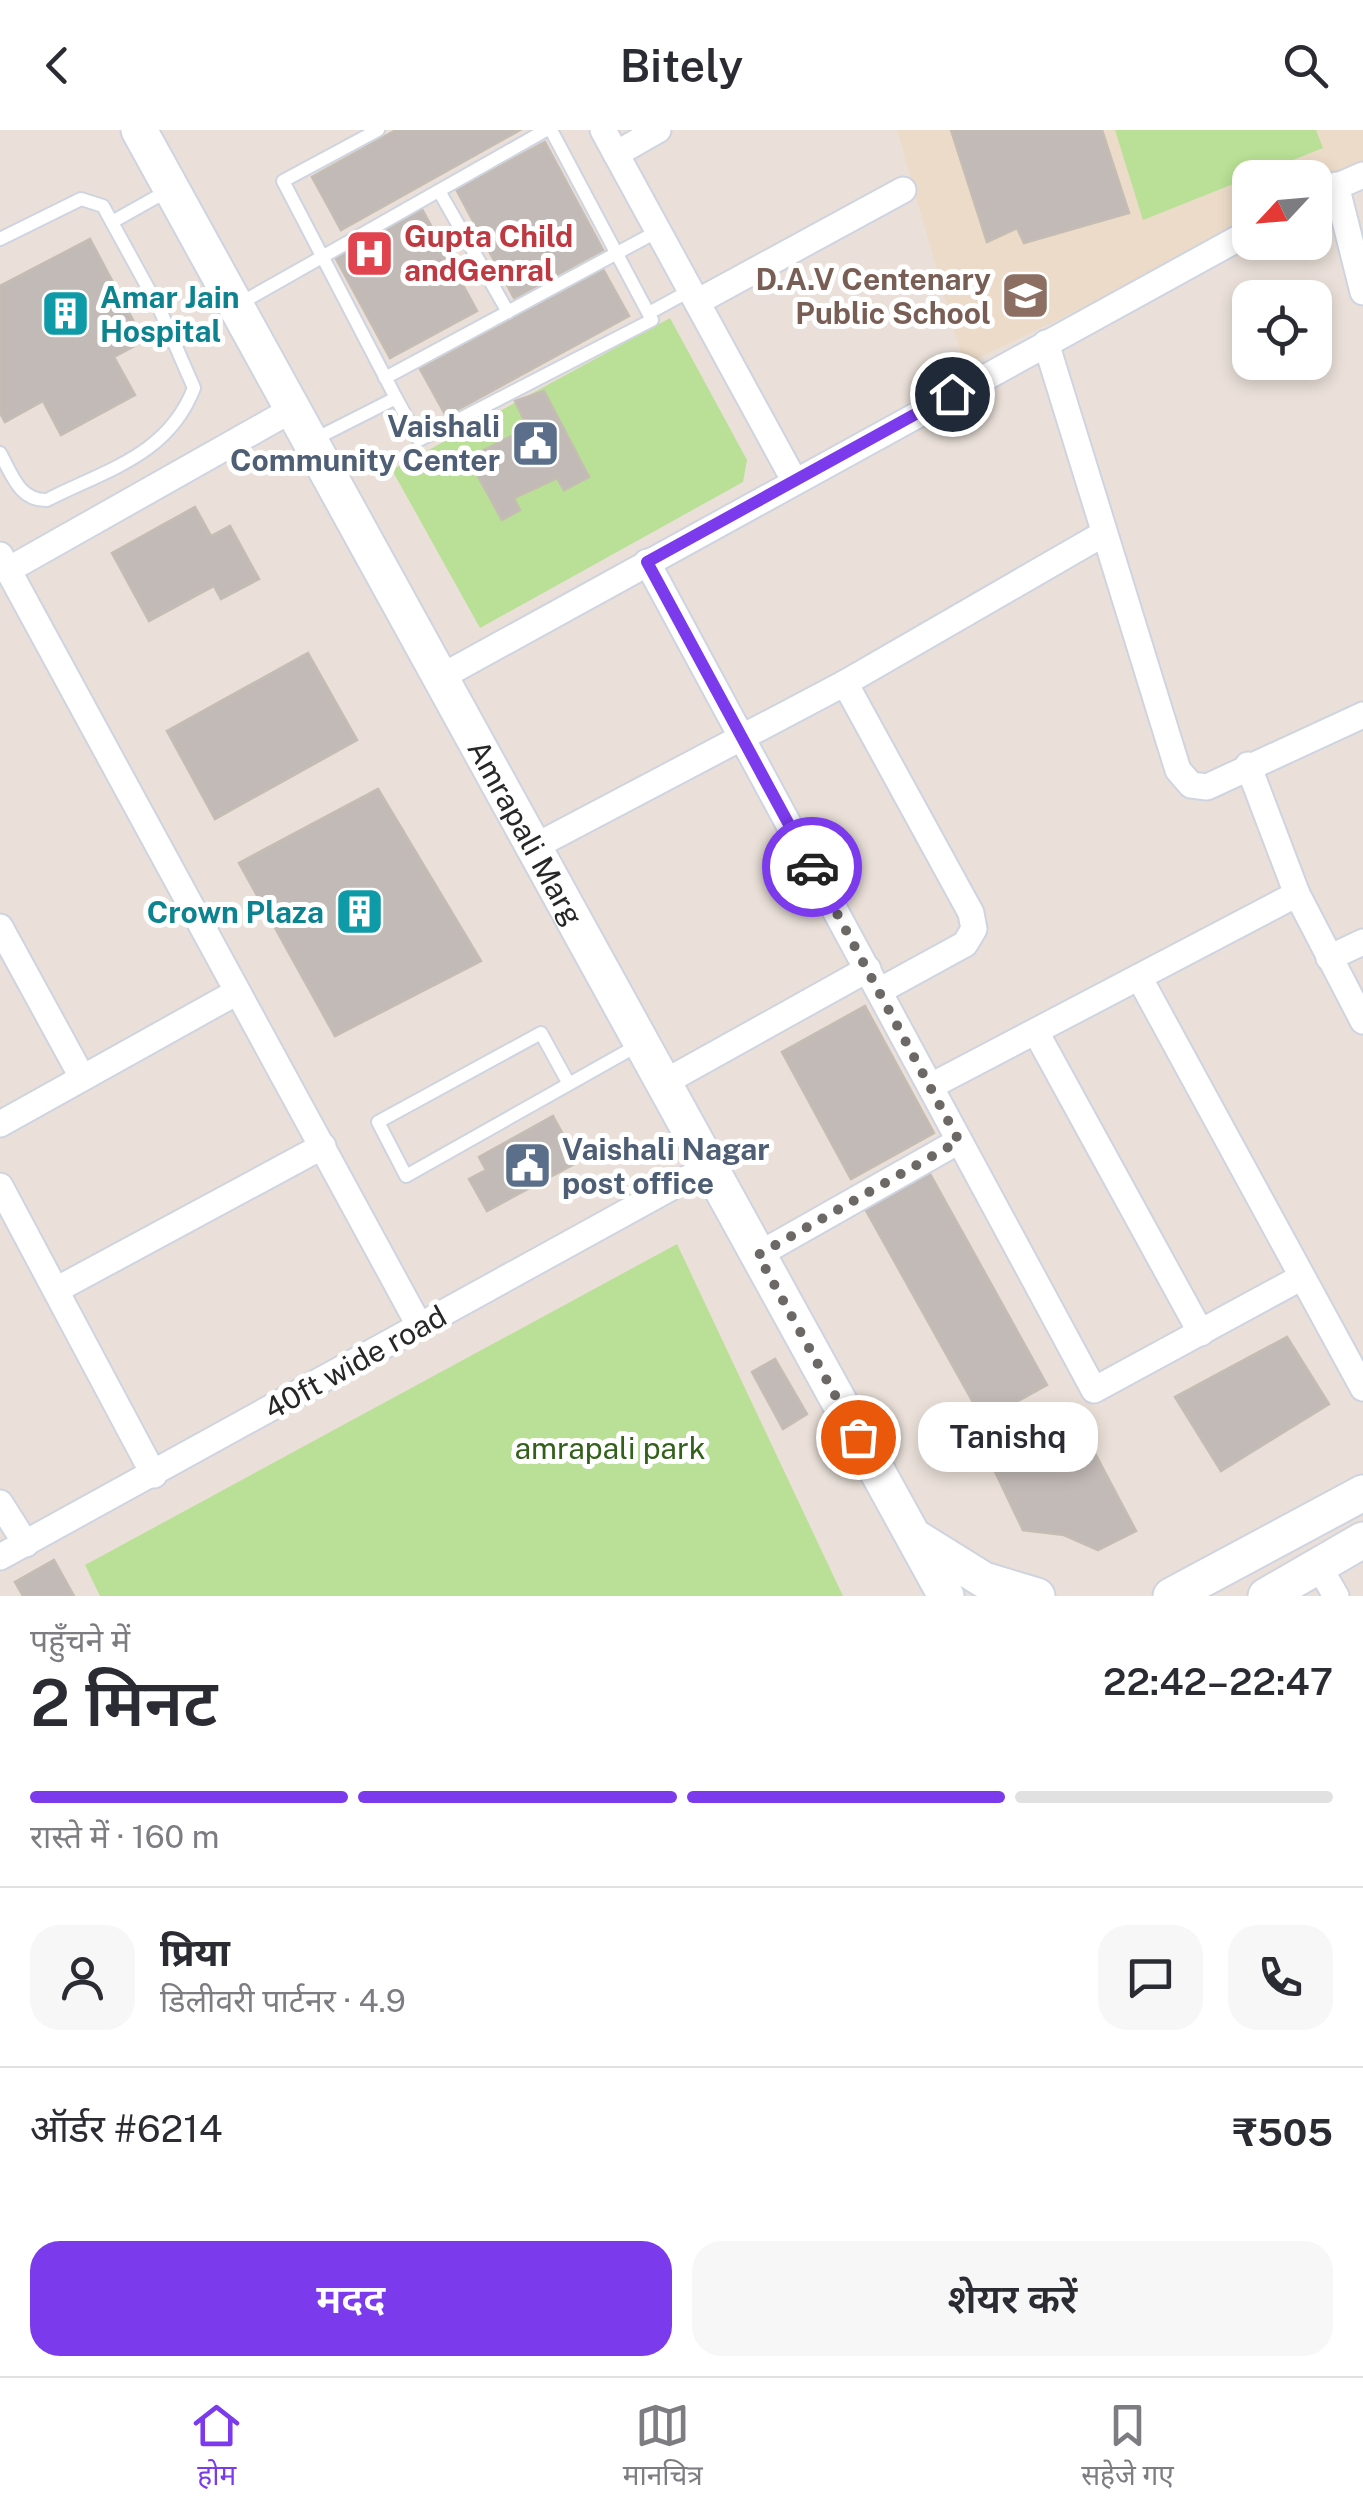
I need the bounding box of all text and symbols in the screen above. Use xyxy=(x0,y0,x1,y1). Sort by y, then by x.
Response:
icon: back xyxy=(30,38,85,93)
icon: search xyxy=(1278,38,1333,93)
text: Bitely xyxy=(620,39,743,92)
north arrow xyxy=(1232,160,1332,260)
map controls xyxy=(1232,160,1332,380)
place label: Gupta Child andGenral xyxy=(404,218,573,288)
hospital icon: Gupta Child andGenral xyxy=(343,227,395,279)
place label: D.A.V Centenary Public School xyxy=(755,261,991,331)
school or university icon: D.A.V Centenary Public School xyxy=(1000,270,1052,322)
place label: Amar Jain Hospital xyxy=(100,279,240,349)
button: locate xyxy=(1232,280,1332,380)
building icon: Amar Jain Hospital xyxy=(39,288,91,340)
pin xyxy=(910,352,995,437)
icon: home xyxy=(925,367,980,422)
place label: Vaishali Community Center xyxy=(230,408,500,478)
public building icon: Vaishali Community Center xyxy=(509,417,561,469)
street label: Amrapali Marg xyxy=(460,734,591,931)
courier xyxy=(762,817,862,917)
icon: car xyxy=(785,840,840,895)
building icon: Crown Plaza xyxy=(333,886,385,938)
place label: Crown Plaza xyxy=(147,894,324,930)
place label: Vaishali Nagar post office xyxy=(562,1131,770,1201)
public building icon: Vaishali Nagar post office xyxy=(501,1140,553,1192)
street label: 40ft wide road xyxy=(258,1297,452,1427)
pin xyxy=(816,1395,901,1480)
callout: Tanishq xyxy=(918,1402,1098,1472)
icon: bag xyxy=(831,1410,886,1465)
text: Tanishq xyxy=(950,1418,1066,1455)
park label: amrapali park xyxy=(514,1430,706,1466)
text: पहुँचने में xyxy=(30,1622,130,1659)
text: 22:42–22:47 xyxy=(1103,1659,1333,1704)
text: 2 मिनट xyxy=(30,1664,217,1741)
text: रास्ते में · 160 m xyxy=(30,1818,219,1855)
button: person xyxy=(30,1925,135,2030)
button: chat xyxy=(1098,1925,1203,2030)
button: phone xyxy=(1228,1925,1333,2030)
text: प्रिया xyxy=(160,1930,230,1975)
text: डिलीवरी पार्टनर · 4.9 xyxy=(160,1982,406,2019)
text: ऑर्डर #6214 xyxy=(30,2106,223,2151)
text: ₹505 xyxy=(1233,2110,1333,2155)
button: मदद xyxy=(30,2241,672,2356)
button: शेयर करें xyxy=(692,2241,1333,2356)
tab: होम xyxy=(189,2398,244,2496)
tab: मानचित्र xyxy=(623,2398,703,2496)
tab: सहेजे गए xyxy=(1081,2398,1174,2496)

